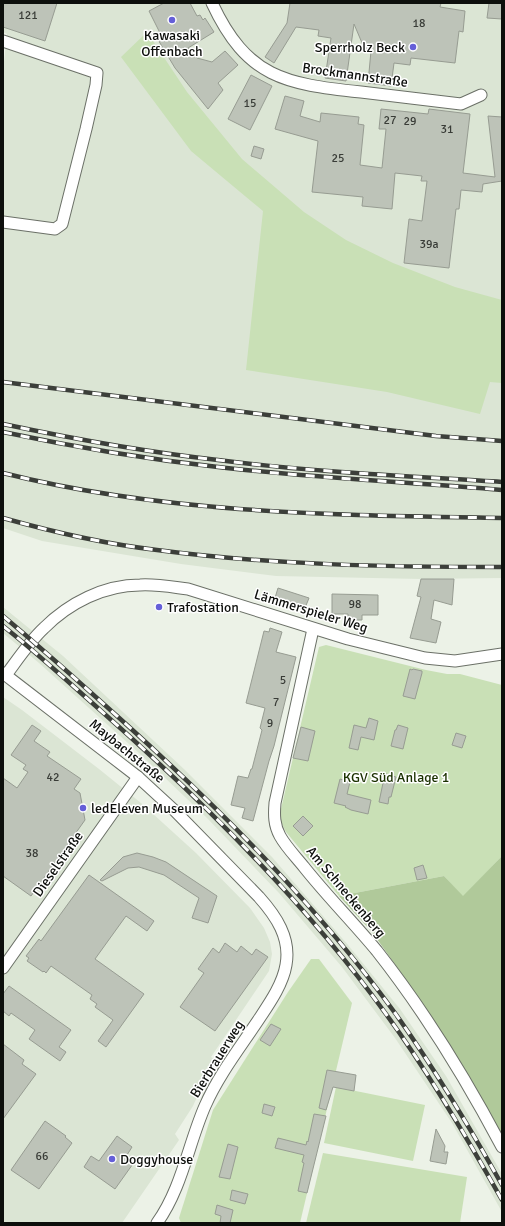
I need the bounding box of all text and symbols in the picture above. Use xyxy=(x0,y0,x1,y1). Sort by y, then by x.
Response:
house number: 121 xyxy=(18,8,38,23)
marker: Kawasaki Offenbach xyxy=(167,15,177,25)
house number: 18 xyxy=(413,16,425,31)
place label: Kawasaki Offenbach xyxy=(141,27,203,60)
place label: Sperrholz Beck xyxy=(315,39,405,56)
marker: Sperrholz Beck xyxy=(408,42,418,52)
street label: Brockmannstraße xyxy=(301,59,409,91)
house number: 15 xyxy=(244,96,256,111)
house number: 27 xyxy=(384,113,396,128)
house number: 29 xyxy=(404,114,416,129)
house number: 31 xyxy=(441,122,453,137)
house number: 25 xyxy=(332,151,344,166)
house number: 39a xyxy=(419,237,439,252)
street label: Lämmerspieler Weg xyxy=(252,586,370,636)
house number: 98 xyxy=(349,597,361,612)
place label: Trafostation xyxy=(167,599,239,616)
marker: Trafostation xyxy=(154,602,164,612)
house number: 5 xyxy=(280,673,286,688)
house number: 7 xyxy=(273,695,279,710)
street label: Maybachstraße xyxy=(86,715,168,787)
house number: 9 xyxy=(267,716,273,731)
park label: KGV Süd Anlage 1 xyxy=(343,769,449,786)
house number: 42 xyxy=(47,770,59,785)
place label: ledEleven Museum xyxy=(91,800,203,817)
marker: ledEleven Museum xyxy=(78,803,88,813)
street label: Dieselstraße xyxy=(29,828,87,900)
street label: Am Schneckenberg xyxy=(303,843,389,941)
house number: 38 xyxy=(26,846,38,861)
street label: Bierbrauerweg xyxy=(186,1017,248,1101)
house number: 66 xyxy=(36,1149,48,1164)
place label: Doggyhouse xyxy=(120,1151,193,1168)
marker: Doggyhouse xyxy=(107,1154,117,1164)

